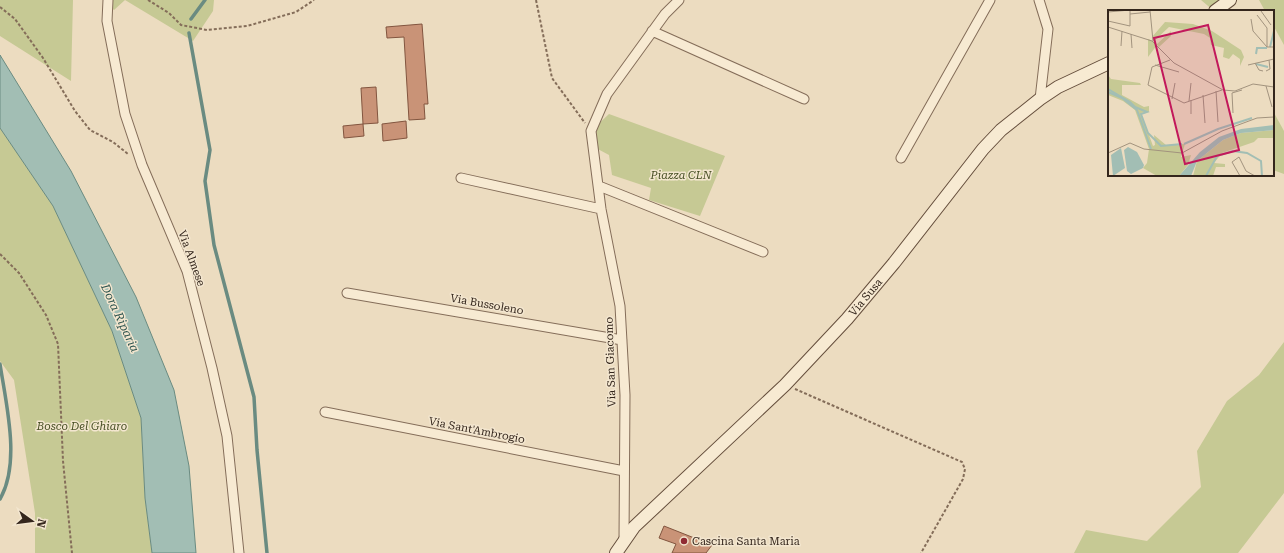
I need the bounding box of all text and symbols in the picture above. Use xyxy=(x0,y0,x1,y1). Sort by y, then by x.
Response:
inset map xyxy=(1108,10,1274,176)
park label: Piazza CLN xyxy=(650,169,713,182)
street label: Via Almese xyxy=(175,228,208,288)
street label: Via Susa xyxy=(846,276,885,319)
water label: Dora Riparia xyxy=(98,281,142,354)
street label: Via Bussoleno xyxy=(449,292,525,317)
street label: Via San Giacomo xyxy=(602,316,619,407)
street label: Via Sant'Ambrogio xyxy=(428,415,526,446)
park label: Bosco Del Ghiaro xyxy=(36,420,127,433)
north arrow xyxy=(12,501,52,541)
text: N xyxy=(34,518,49,529)
place label: Cascina Santa Maria xyxy=(692,535,800,548)
marker: Cascina Santa Maria xyxy=(679,536,689,546)

